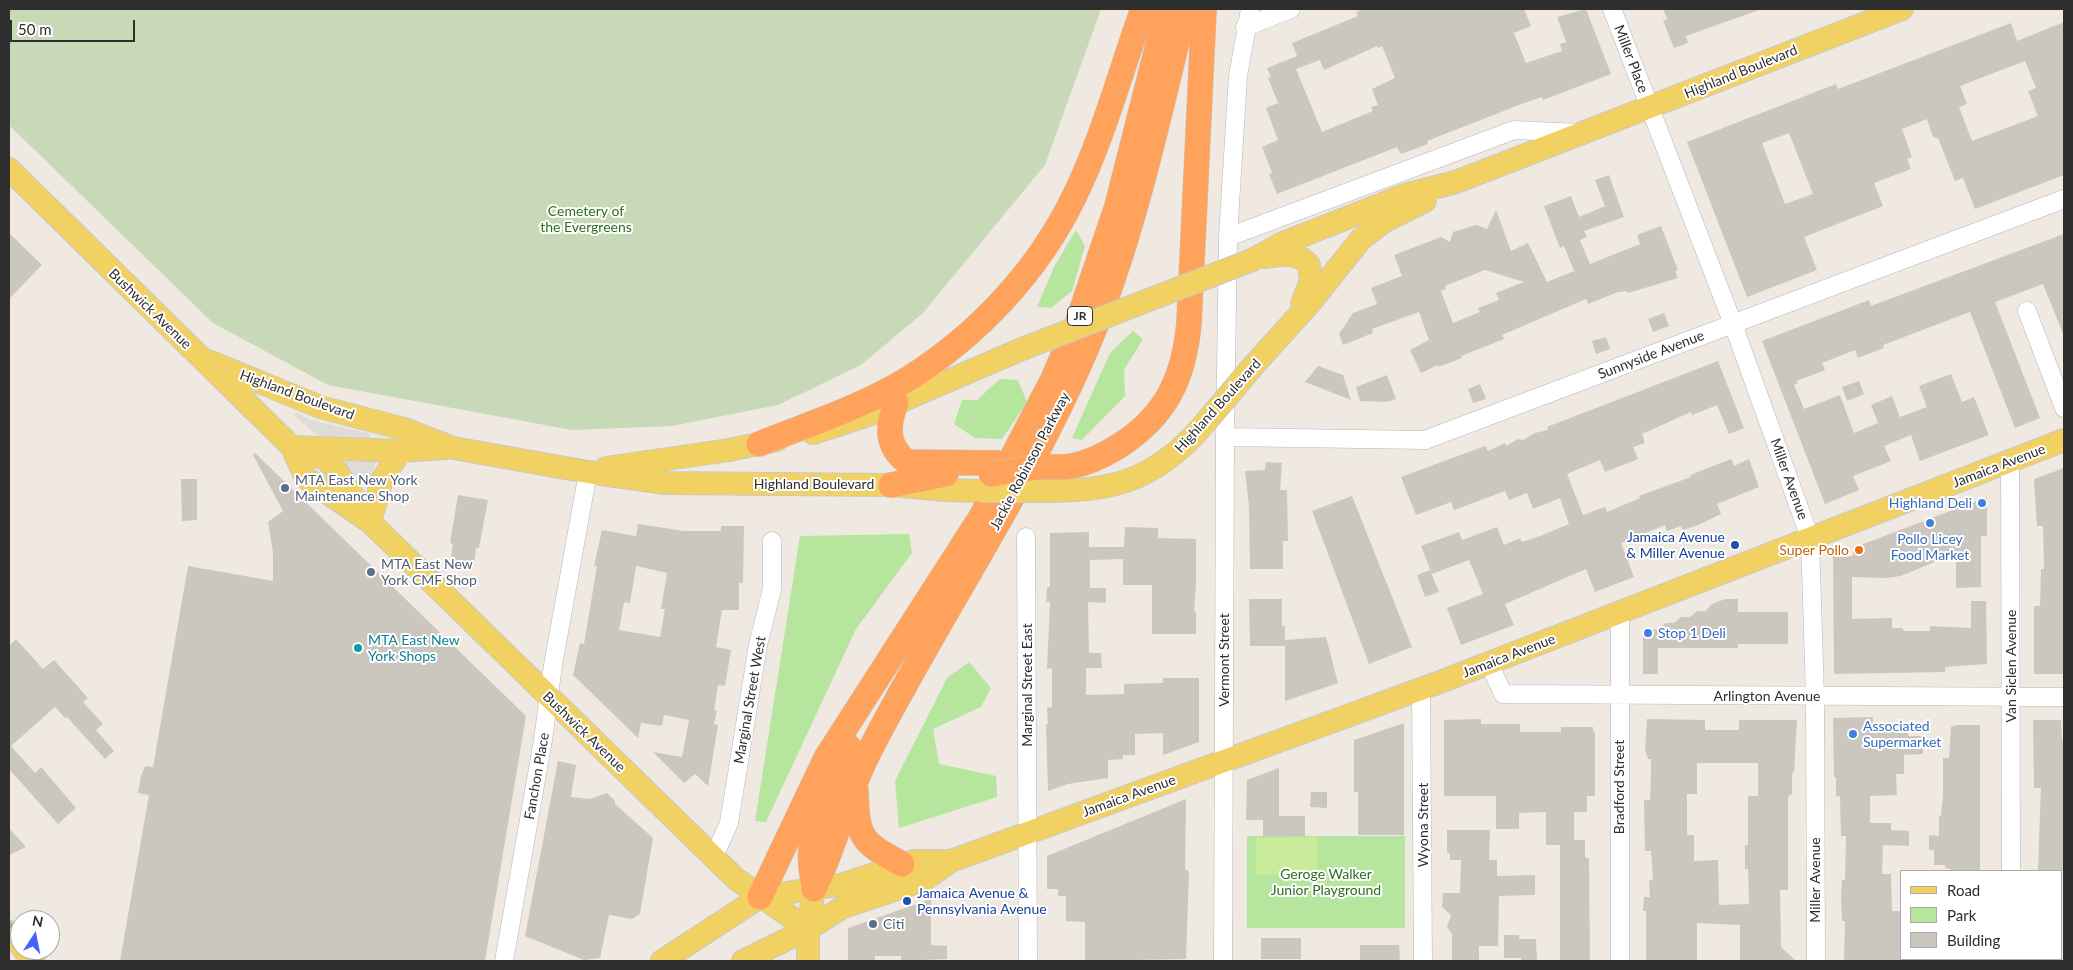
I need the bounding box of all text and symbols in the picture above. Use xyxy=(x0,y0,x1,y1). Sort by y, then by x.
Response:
scale bar xyxy=(12,10,138,42)
text: 50 m xyxy=(18,20,52,38)
street label: Miller Place xyxy=(1610,23,1652,95)
street label: Highland Boulevard xyxy=(1682,42,1800,102)
park label: Cemetery of the Evergreens xyxy=(540,203,632,236)
street label: Bushwick Avenue xyxy=(105,265,195,353)
road number: JR xyxy=(1068,306,1092,326)
street label: Sunnyside Avenue xyxy=(1596,327,1706,383)
street label: Highland Boulevard xyxy=(1171,356,1265,456)
street label: Highland Boulevard xyxy=(238,367,356,423)
street label: Jackie Robinson Parkway xyxy=(987,389,1073,533)
street label: Miller Avenue xyxy=(1767,436,1811,522)
street label: Jamaica Avenue xyxy=(1950,441,2048,491)
place label: MTA East New York Maintenance Shop xyxy=(295,472,418,504)
street label: Highland Boulevard xyxy=(754,476,874,492)
marker: MTA East New York Maintenance Shop xyxy=(279,482,291,494)
place label: Highland Deli xyxy=(1889,495,1972,511)
marker: Highland Deli xyxy=(1976,497,1988,509)
marker: Pollo Licey Food Market xyxy=(1924,517,1936,529)
place label: Jamaica Avenue & Miller Avenue xyxy=(1626,529,1725,562)
place label: Pollo Licey Food Market xyxy=(1891,531,1969,564)
marker: Jamaica Avenue & Miller Avenue xyxy=(1729,539,1741,551)
place label: Super Pollo xyxy=(1779,542,1849,558)
marker: Super Pollo xyxy=(1853,544,1865,556)
place label: MTA East New York CMF Shop xyxy=(381,556,477,588)
marker: MTA East New York CMF Shop xyxy=(365,566,377,578)
street label: Van Siclen Avenue xyxy=(2003,610,2019,722)
street label: Vermont Street xyxy=(1216,613,1232,707)
street label: Marginal Street East xyxy=(1019,623,1035,747)
place label: Stop 1 Deli xyxy=(1658,625,1726,641)
marker: Stop 1 Deli xyxy=(1642,627,1654,639)
street label: Jamaica Avenue xyxy=(1460,631,1558,681)
place label: MTA East New York Shops xyxy=(368,632,460,664)
street label: Marginal Street West xyxy=(730,635,770,765)
marker: MTA East New York Shops xyxy=(352,642,364,654)
street label: Bushwick Avenue xyxy=(539,688,629,776)
street label: Arlington Avenue xyxy=(1714,688,1820,704)
place label: Associated Supermarket xyxy=(1863,718,1941,750)
marker: Associated Supermarket xyxy=(1847,728,1859,740)
street label: Fanchon Place xyxy=(521,731,553,821)
street label: Bradford Street xyxy=(1611,740,1627,834)
street label: Jamaica Avenue xyxy=(1080,771,1178,821)
street label: Wyona Street xyxy=(1415,783,1431,867)
street label: Miller Avenue xyxy=(1807,837,1823,923)
park label: Geroge Walker Junior Playground xyxy=(1271,866,1381,899)
legend xyxy=(1900,870,2063,960)
text: Road xyxy=(1947,881,1980,899)
place label: Jamaica Avenue & Pennsylvania Avenue xyxy=(917,885,1047,918)
marker: Jamaica Avenue & Pennsylvania Avenue xyxy=(901,895,913,907)
text: Park xyxy=(1947,906,1976,924)
north arrow xyxy=(10,910,60,960)
text: N xyxy=(31,911,45,930)
place label: Citi xyxy=(883,916,904,932)
marker: Citi xyxy=(867,918,879,930)
text: Building xyxy=(1947,931,2000,949)

